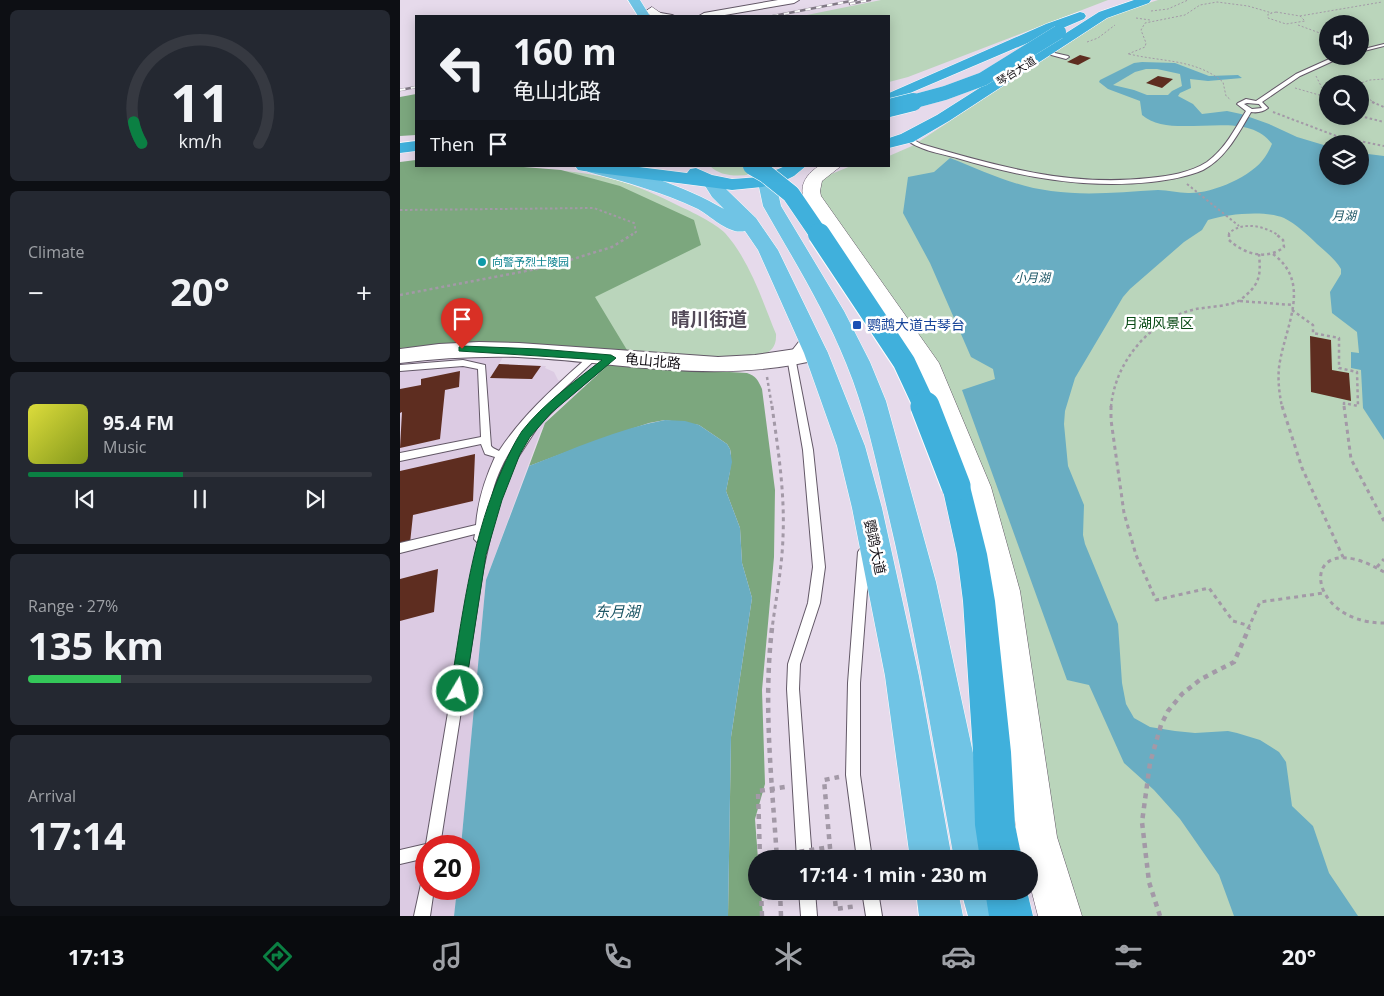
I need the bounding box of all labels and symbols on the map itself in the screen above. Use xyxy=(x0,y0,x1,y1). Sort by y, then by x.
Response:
street label: 琴台大道 xyxy=(993,53,1038,89)
water label: 月湖 xyxy=(1332,207,1358,224)
place label: 向警予烈士陵园 xyxy=(492,254,569,269)
marker: 向警予烈士陵园 xyxy=(476,256,488,268)
water label: 小月湖 xyxy=(1014,269,1052,286)
pin xyxy=(441,298,483,349)
district label: 晴川街道 xyxy=(671,306,747,332)
park label: 月湖风景区 xyxy=(1124,313,1194,332)
place label: 鹦鹉大道古琴台 xyxy=(867,315,965,334)
marker: 鹦鹉大道古琴台 xyxy=(851,319,863,331)
street label: 龟山北路 xyxy=(624,349,682,372)
street label: 鹦鹉大道 xyxy=(860,518,891,576)
water label: 东月湖 xyxy=(594,601,641,621)
position arrow xyxy=(431,664,483,716)
speed limit sign: 20 xyxy=(415,835,480,900)

